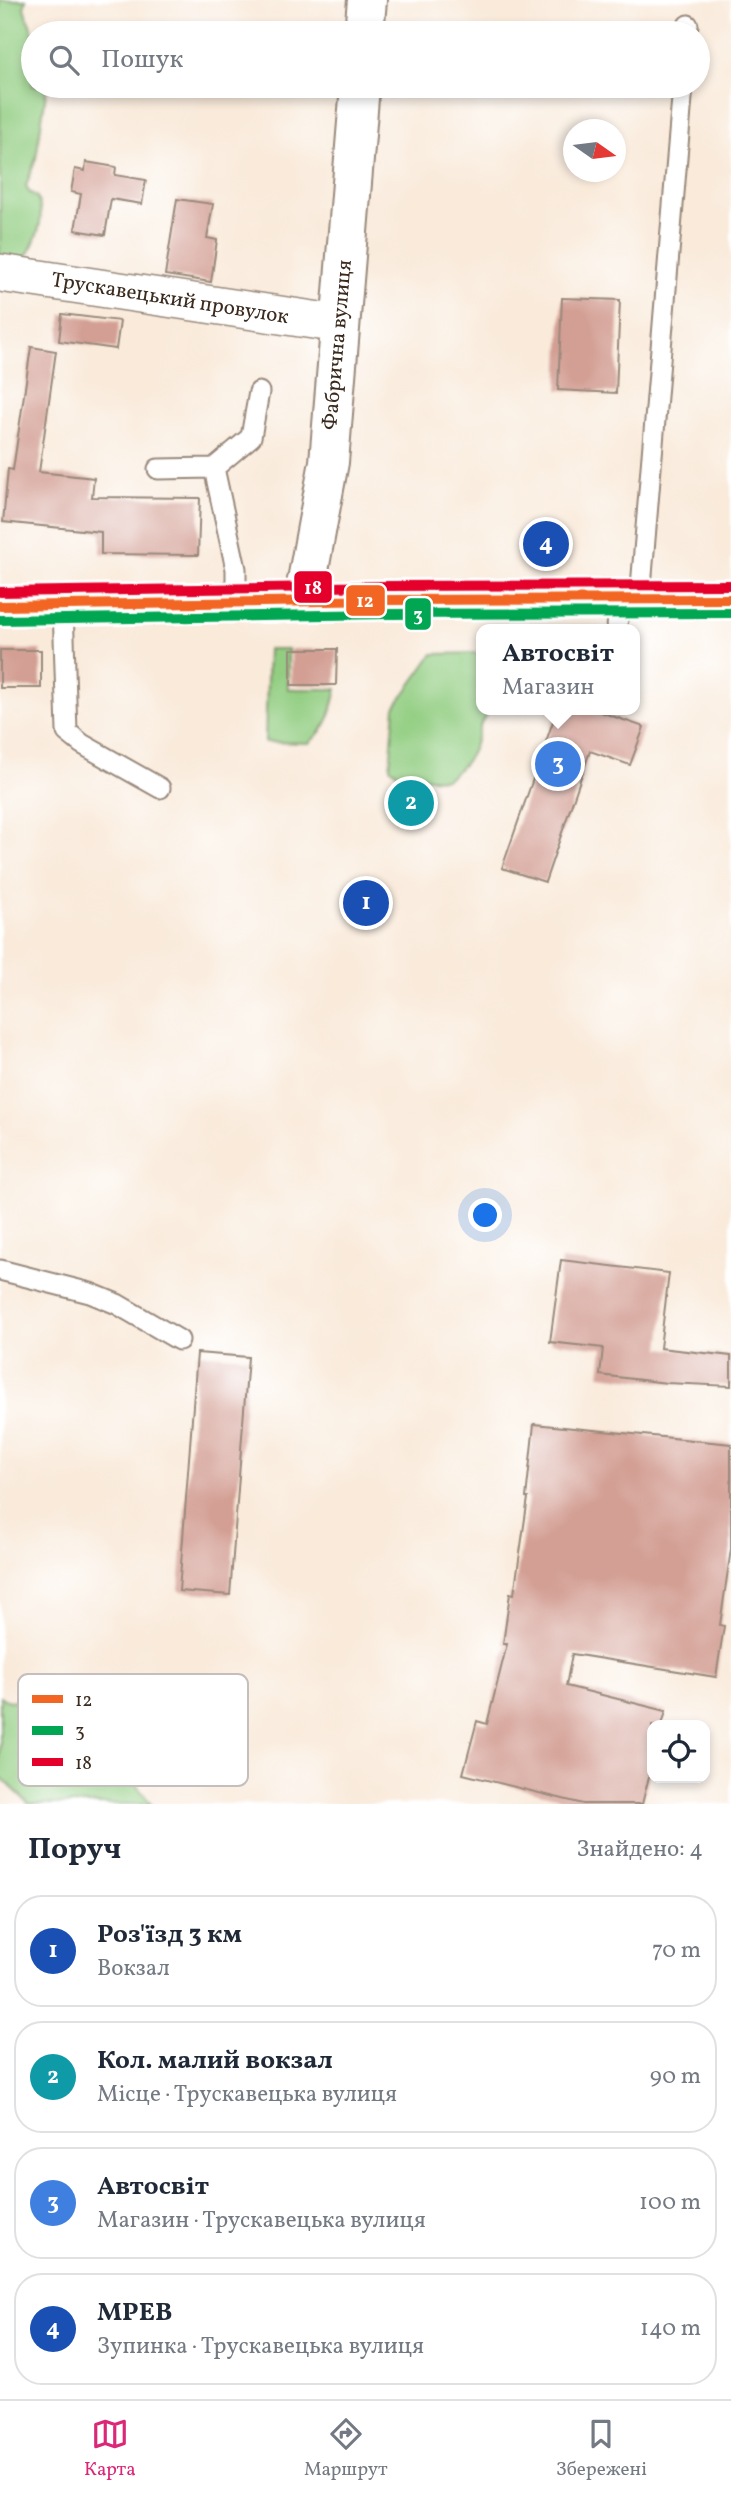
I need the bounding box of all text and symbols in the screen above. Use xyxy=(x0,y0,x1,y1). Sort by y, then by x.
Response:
search box xyxy=(21,21,710,98)
icon: search xyxy=(45,41,83,79)
text: Пошук xyxy=(101,42,183,78)
north arrow xyxy=(563,119,626,182)
street label: Фабрична вулиця xyxy=(316,259,360,431)
street label: Трускавецький провулок xyxy=(49,266,291,332)
pin: 4 xyxy=(523,518,569,570)
line badge: 18 xyxy=(293,570,333,604)
text: 18 xyxy=(304,576,322,602)
line badge: 12 xyxy=(345,584,386,617)
text: 12 xyxy=(356,589,374,615)
line badge: 3 xyxy=(404,597,432,631)
text: 3 xyxy=(413,603,423,629)
popup xyxy=(476,624,640,715)
text: Автосвіт xyxy=(502,636,614,672)
text: Магазин xyxy=(502,672,594,704)
pin: 3 xyxy=(535,738,581,790)
pin: 2 xyxy=(388,777,434,829)
pin: 1 xyxy=(343,877,389,929)
your location xyxy=(468,1198,502,1232)
legend xyxy=(18,1674,248,1786)
text: 12 xyxy=(75,1688,93,1714)
text: 3 xyxy=(75,1719,85,1745)
map controls xyxy=(647,1720,710,1783)
button: locate xyxy=(647,1720,710,1783)
text: 18 xyxy=(75,1751,92,1777)
text: Поруч xyxy=(28,1829,121,1871)
text: Знайдено: 4 xyxy=(576,1834,703,1866)
text: Роз'їзд 3 км xyxy=(97,1917,242,1953)
text: 1 xyxy=(48,1935,58,1967)
text: 70 m xyxy=(652,1935,701,1967)
text: Вокзал xyxy=(97,1953,170,1985)
text: Кол. малий вокзал xyxy=(97,2043,333,2079)
text: 2 xyxy=(47,2061,59,2093)
text: 90 m xyxy=(650,2061,701,2093)
text: Місце · Трускавецька вулиця xyxy=(97,2079,397,2111)
text: Автосвіт xyxy=(97,2169,209,2205)
text: 3 xyxy=(47,2187,59,2219)
text: 100 m xyxy=(639,2187,701,2219)
text: Магазин · Трускавецька вулиця xyxy=(97,2205,426,2237)
text: МРЕВ xyxy=(97,2295,172,2331)
text: 4 xyxy=(46,2313,60,2345)
text: 140 m xyxy=(640,2313,701,2345)
text: Зупинка · Трускавецька вулиця xyxy=(97,2331,424,2363)
tab: Карта xyxy=(84,2415,136,2483)
tab: Маршрут xyxy=(304,2415,388,2483)
tab: Збережені xyxy=(556,2415,647,2483)

